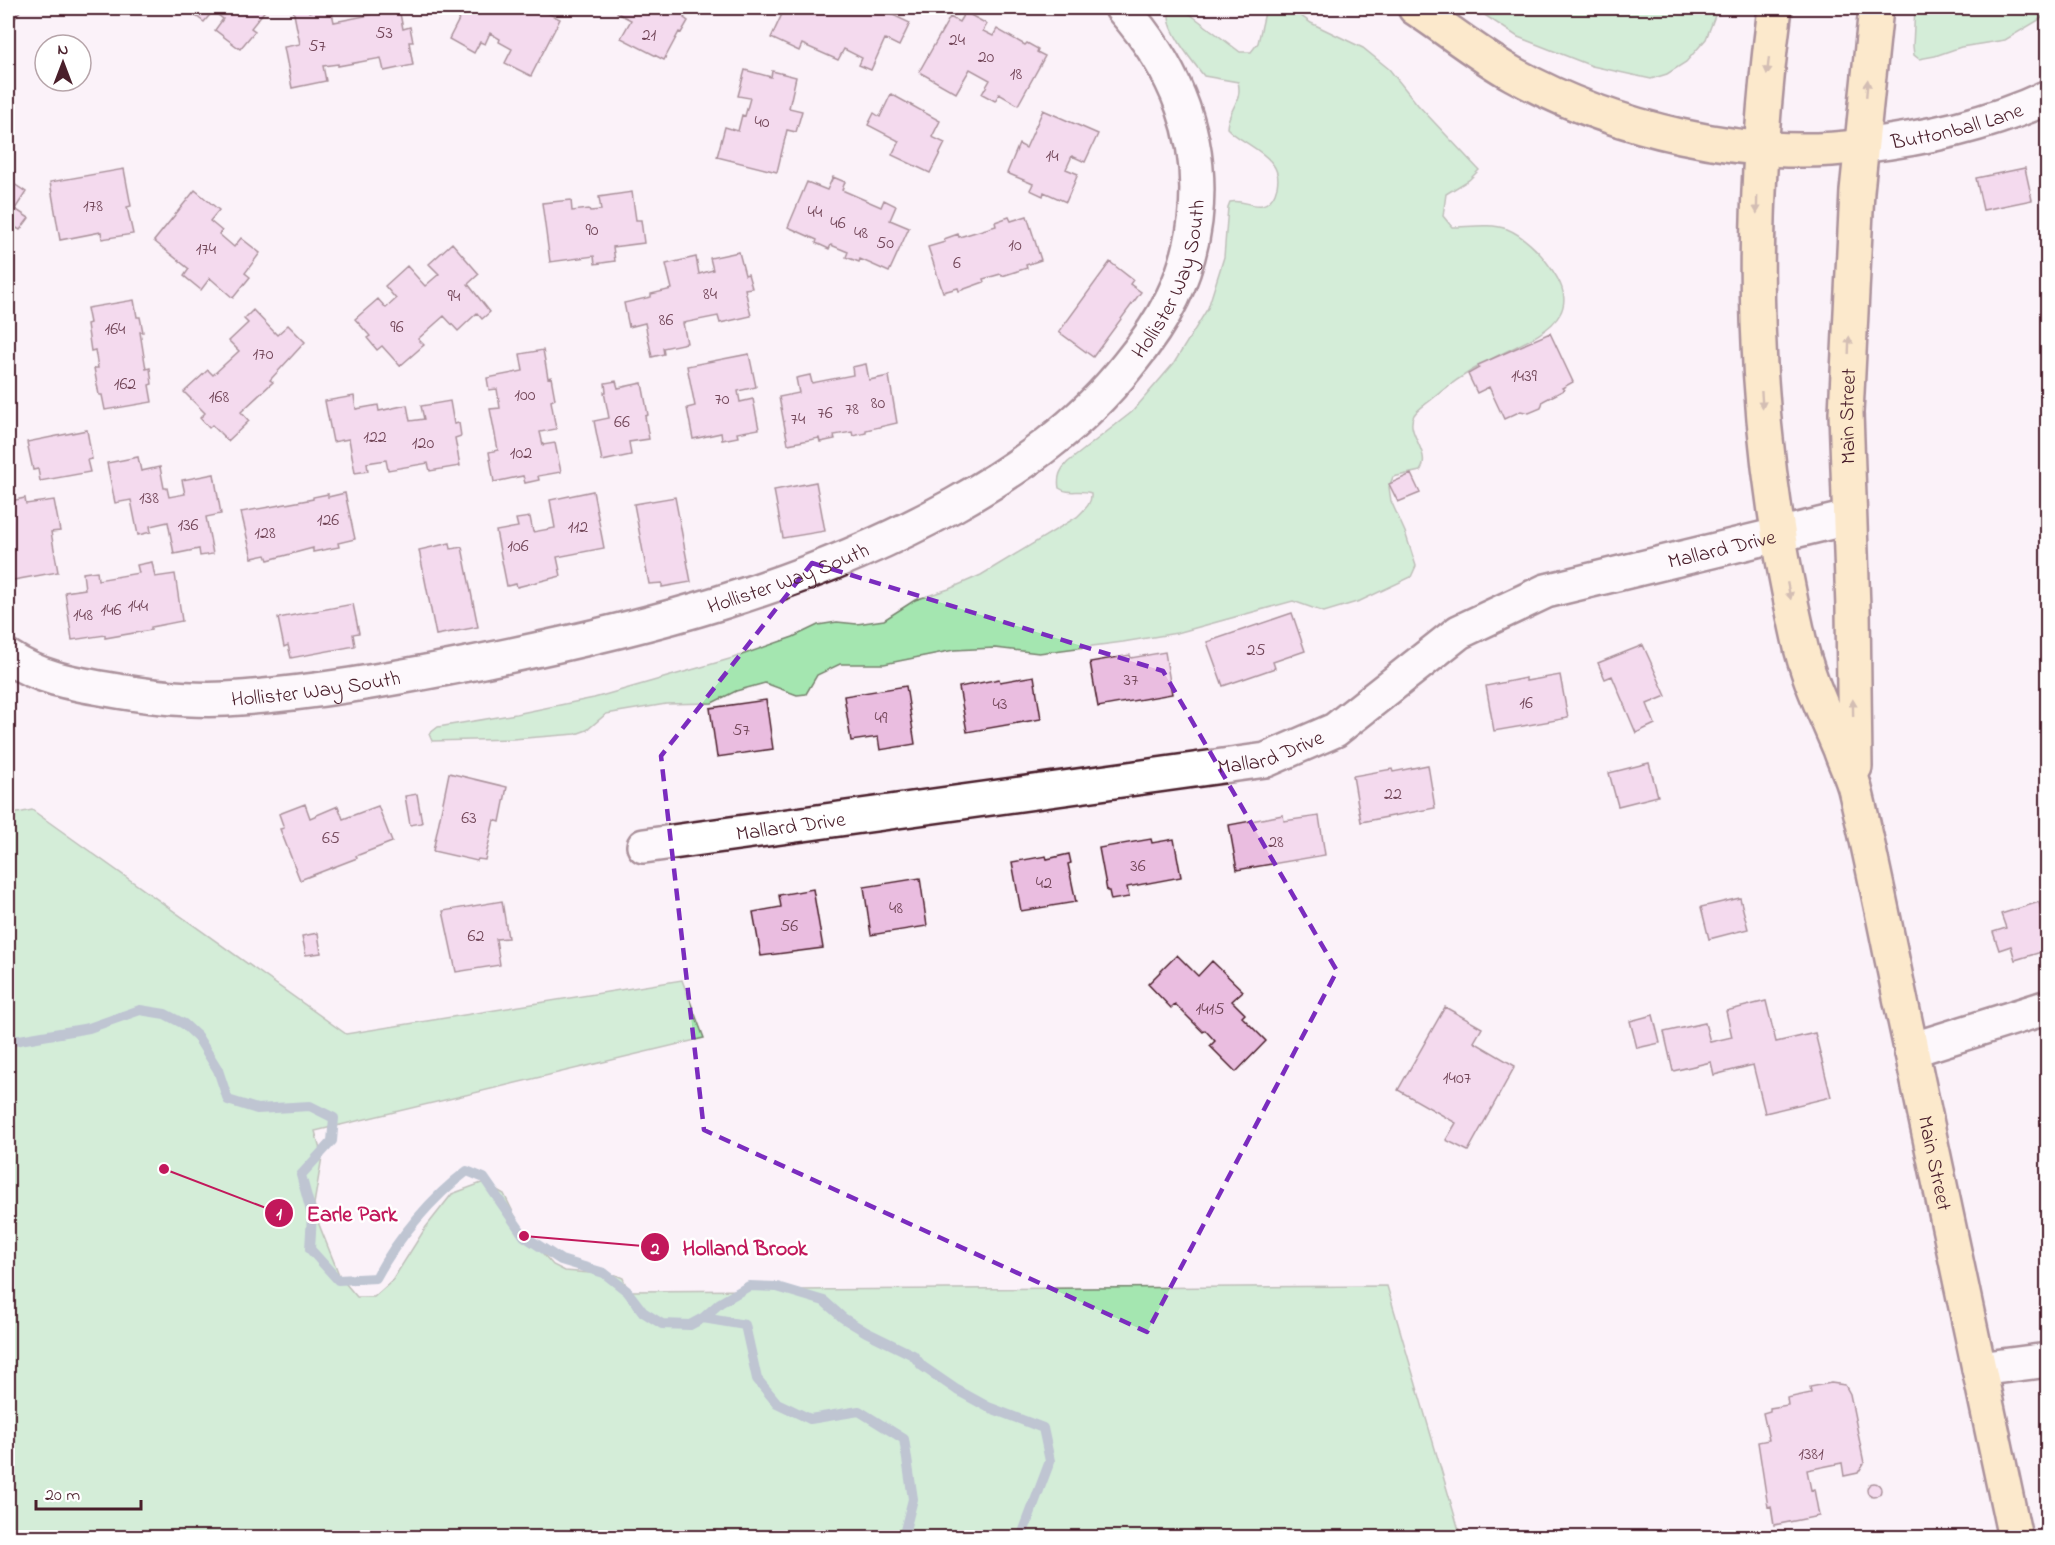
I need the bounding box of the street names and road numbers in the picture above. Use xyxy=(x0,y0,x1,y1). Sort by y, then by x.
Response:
street label: Buttonball Lane xyxy=(1888,96,2028,159)
street label: Hollister Way South xyxy=(1125,199,1214,366)
street label: Main Street xyxy=(1833,367,1865,465)
street label: Mallard Drive xyxy=(1665,523,1780,578)
street label: Hollister Way South xyxy=(704,536,874,623)
street label: Hollister Way South xyxy=(230,664,403,716)
street label: Mallard Drive xyxy=(1216,723,1329,784)
street label: Mallard Drive xyxy=(734,805,848,850)
street label: Main Street xyxy=(1909,1113,1958,1214)

